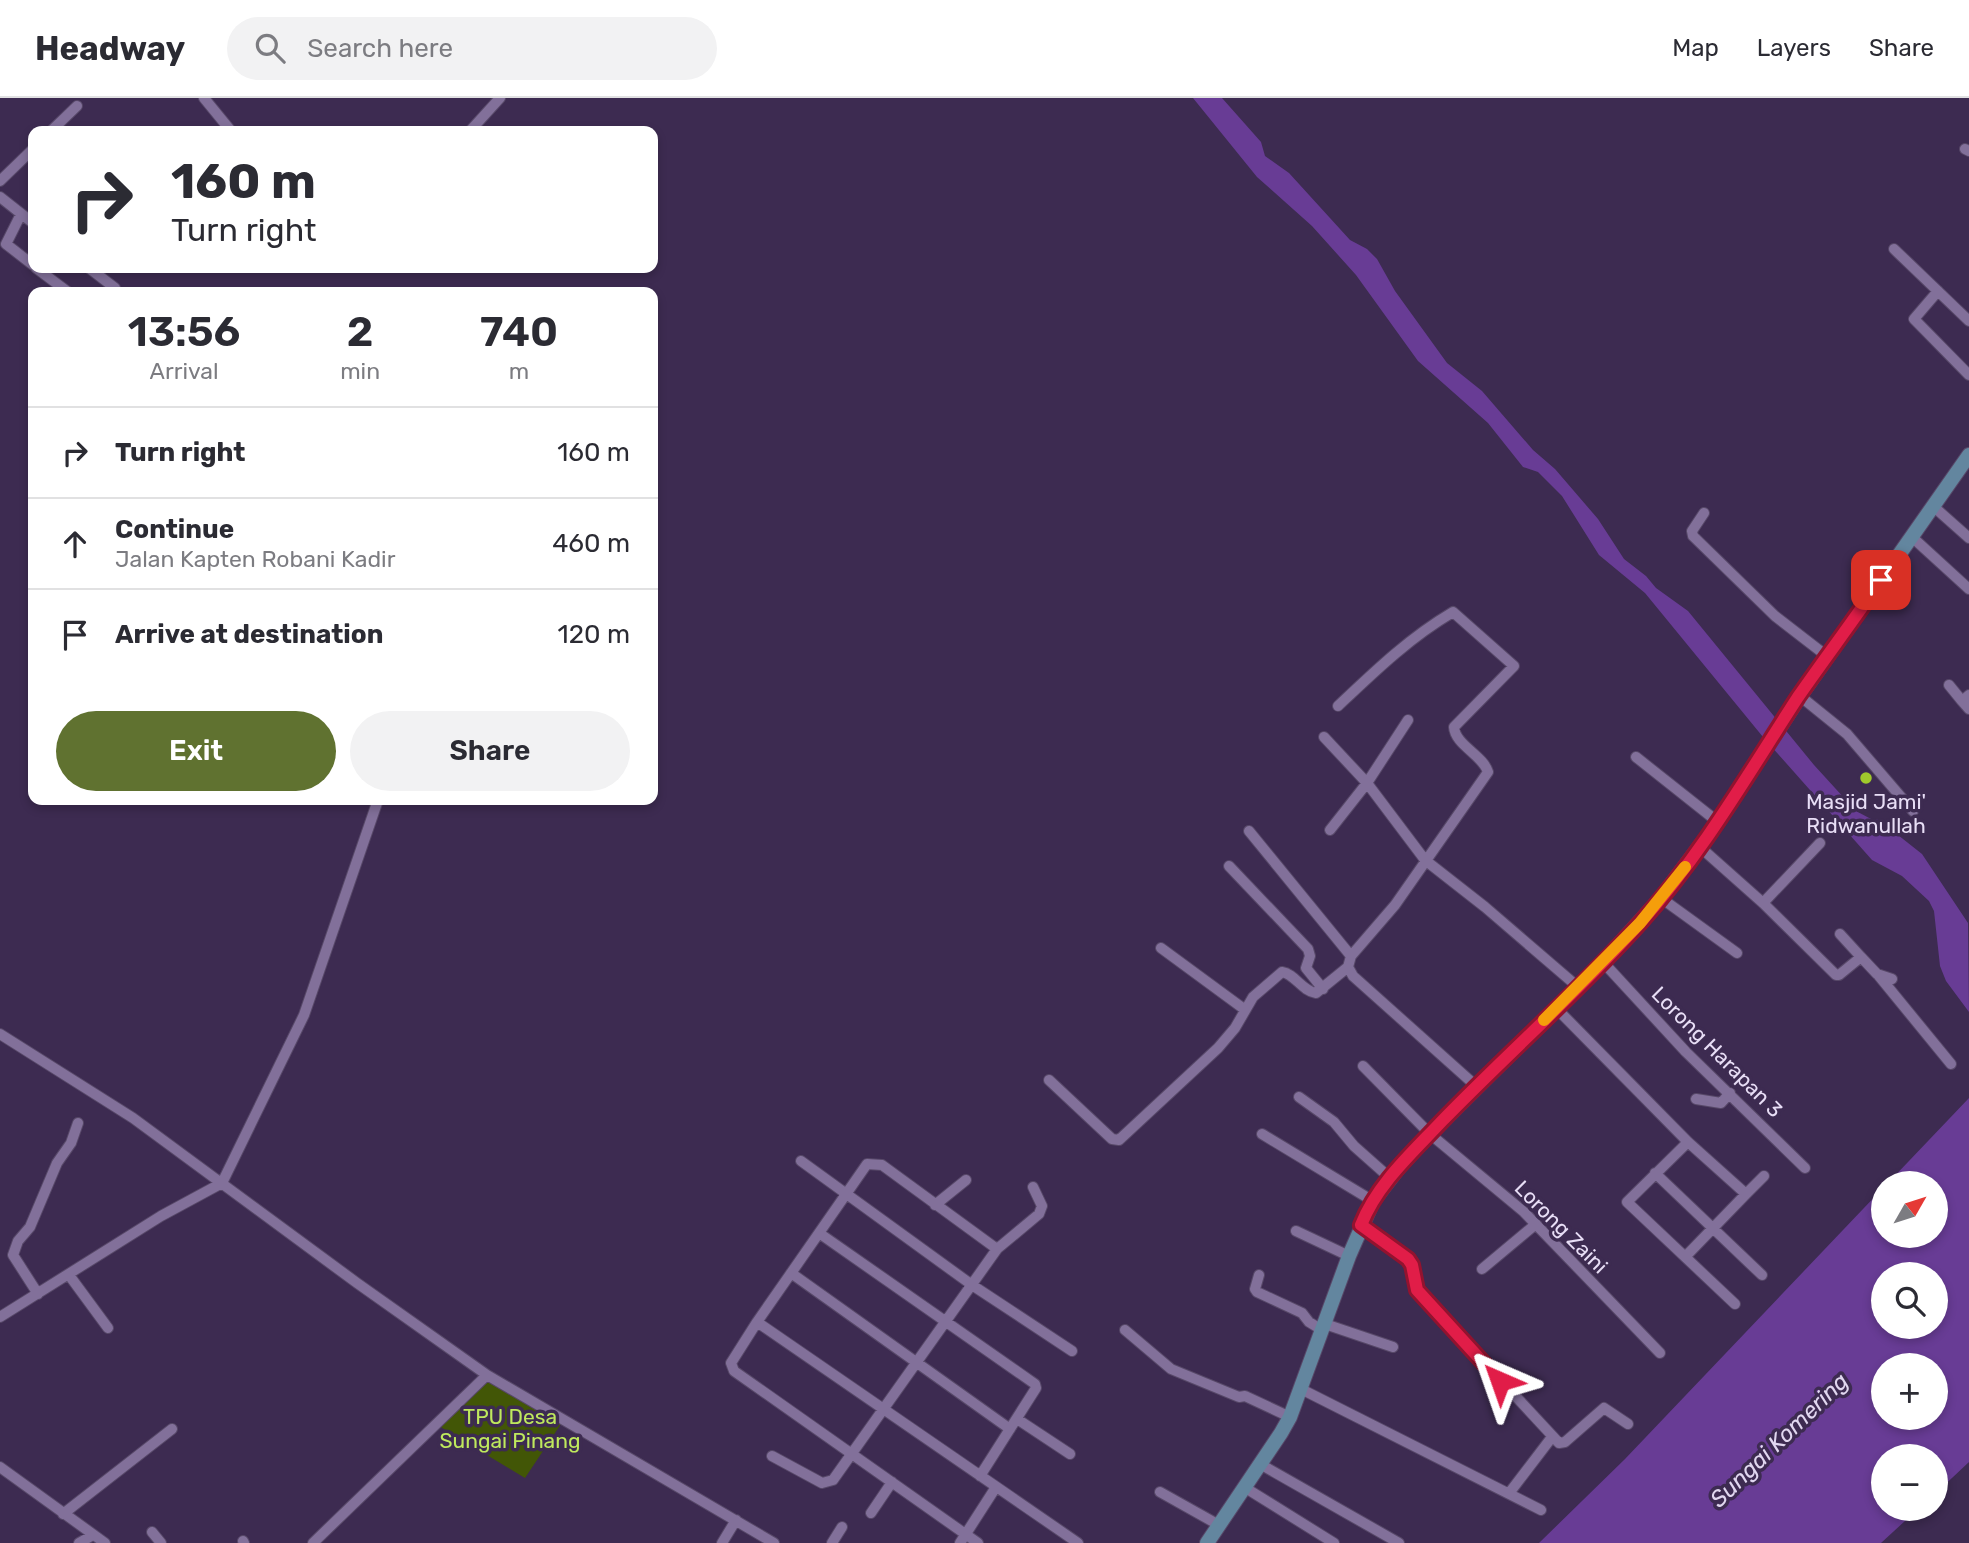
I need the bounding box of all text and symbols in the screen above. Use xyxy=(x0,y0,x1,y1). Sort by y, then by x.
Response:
search box xyxy=(227,17,717,80)
text: Headway xyxy=(35,29,185,68)
icon: search xyxy=(251,29,289,67)
text: Search here xyxy=(307,33,453,64)
text: Map xyxy=(1672,34,1719,62)
text: Layers xyxy=(1757,34,1831,62)
text: Share xyxy=(1869,34,1934,62)
text: 160 m xyxy=(171,152,316,210)
icon: right xyxy=(56,154,147,245)
text: Turn right xyxy=(171,211,316,249)
text: 13:56 xyxy=(128,307,240,357)
text: 2 xyxy=(347,307,373,357)
text: 740 xyxy=(480,307,558,357)
text: Arrival xyxy=(150,357,219,385)
text: min xyxy=(340,357,380,385)
text: m xyxy=(509,357,529,385)
icon: right xyxy=(56,434,94,472)
text: Turn right xyxy=(115,437,245,468)
text: 160 m xyxy=(557,437,630,468)
text: Continue xyxy=(115,514,234,545)
icon: ahead xyxy=(56,525,94,563)
text: 460 m xyxy=(552,528,630,559)
text: Jalan Kapten Robani Kadir xyxy=(115,545,395,573)
pin xyxy=(1851,550,1911,610)
icon: arrive xyxy=(1862,561,1900,599)
icon: arrive xyxy=(56,616,94,654)
text: Arrive at destination xyxy=(115,619,383,650)
text: 120 m xyxy=(558,619,630,650)
button: Exit xyxy=(56,711,336,791)
button: Share xyxy=(350,711,630,791)
marker: Masjid Jami' Ridwanullah xyxy=(1858,770,1874,786)
place label: Masjid Jami' Ridwanullah xyxy=(1806,789,1926,838)
street label: Lorong Harapan 3 xyxy=(1647,981,1788,1122)
north arrow xyxy=(1871,1171,1948,1248)
map controls xyxy=(1871,1171,1948,1521)
street label: Lorong Zaini xyxy=(1510,1175,1613,1278)
button: search xyxy=(1871,1262,1948,1339)
position arrow xyxy=(1463,1344,1537,1418)
button: + xyxy=(1871,1353,1948,1430)
water label: Sungai Komering xyxy=(1704,1367,1854,1513)
park label: TPU Desa Sungai Pinang xyxy=(440,1404,580,1453)
button: − xyxy=(1871,1444,1948,1521)

